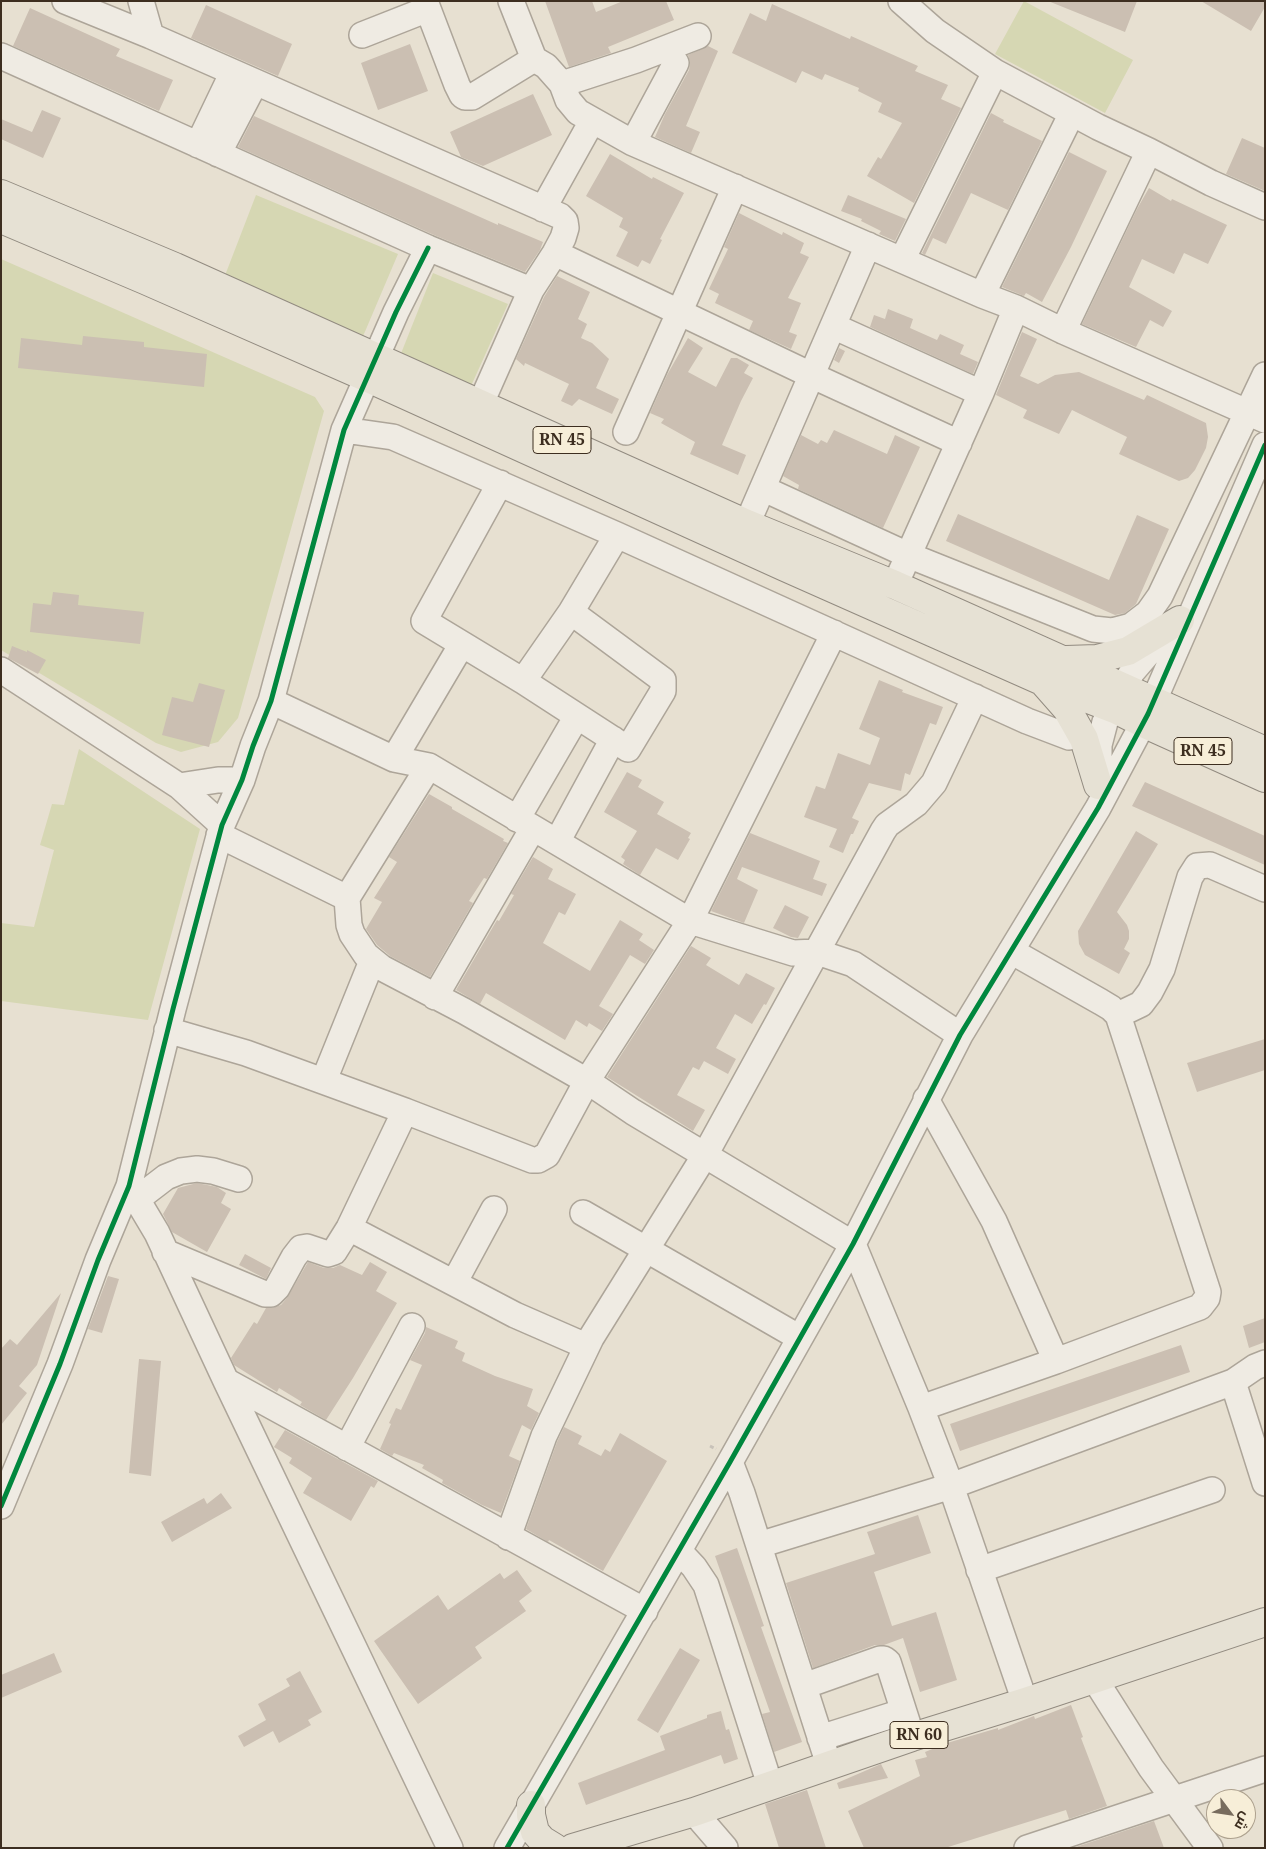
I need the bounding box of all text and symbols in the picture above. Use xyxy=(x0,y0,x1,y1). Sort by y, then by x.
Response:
road number: RN 45 xyxy=(533,426,591,454)
road number: RN 45 xyxy=(1174,738,1232,764)
road number: RN 60 xyxy=(890,1722,948,1748)
north arrow xyxy=(1206,1789,1256,1839)
text: ش xyxy=(1231,1809,1256,1834)

